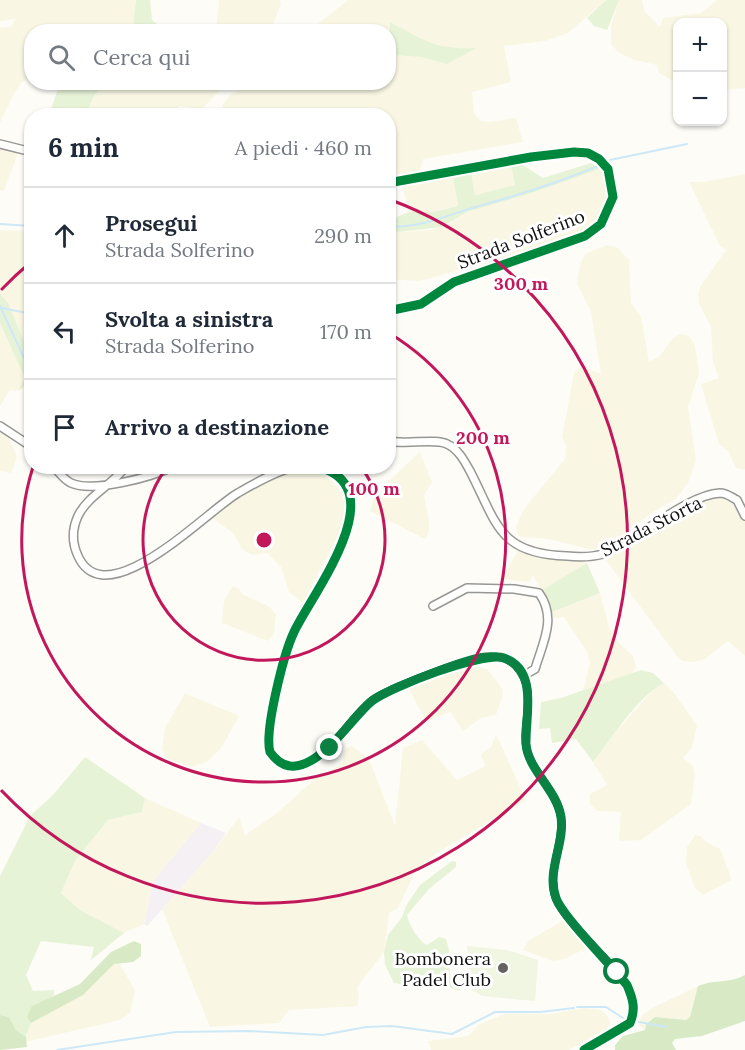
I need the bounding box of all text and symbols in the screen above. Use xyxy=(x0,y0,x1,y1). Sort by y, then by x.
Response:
map controls xyxy=(673,18,727,126)
button: + xyxy=(673,18,727,72)
search box xyxy=(24,24,396,90)
icon: search xyxy=(45,41,78,74)
text: Cerca qui xyxy=(93,43,190,71)
button: − xyxy=(673,72,727,126)
text: 6 min xyxy=(48,131,119,164)
text: A piedi · 460 m xyxy=(235,135,372,160)
street label: Strada Solferino xyxy=(454,204,588,274)
text: Prosegui xyxy=(105,209,197,237)
icon: ahead xyxy=(48,219,81,252)
text: 290 m xyxy=(314,223,372,248)
text: Strada Solferino xyxy=(105,237,254,262)
text: 300 m xyxy=(494,272,549,295)
text: Svolta a sinistra xyxy=(105,305,273,333)
icon: left xyxy=(48,315,81,348)
text: 170 m xyxy=(320,319,372,344)
text: Strada Solferino xyxy=(105,333,254,358)
icon: arrive xyxy=(48,411,81,444)
text: Arrivo a destinazione xyxy=(105,413,329,441)
text: 200 m xyxy=(456,426,510,449)
text: 100 m xyxy=(348,477,400,500)
street label: Strada Storta xyxy=(596,491,706,561)
centre of rings xyxy=(254,530,274,550)
route end xyxy=(316,734,342,760)
place label: Bombonera Padel Club xyxy=(395,947,491,991)
route start xyxy=(603,958,629,984)
marker: Bombonera Padel Club xyxy=(496,961,510,975)

